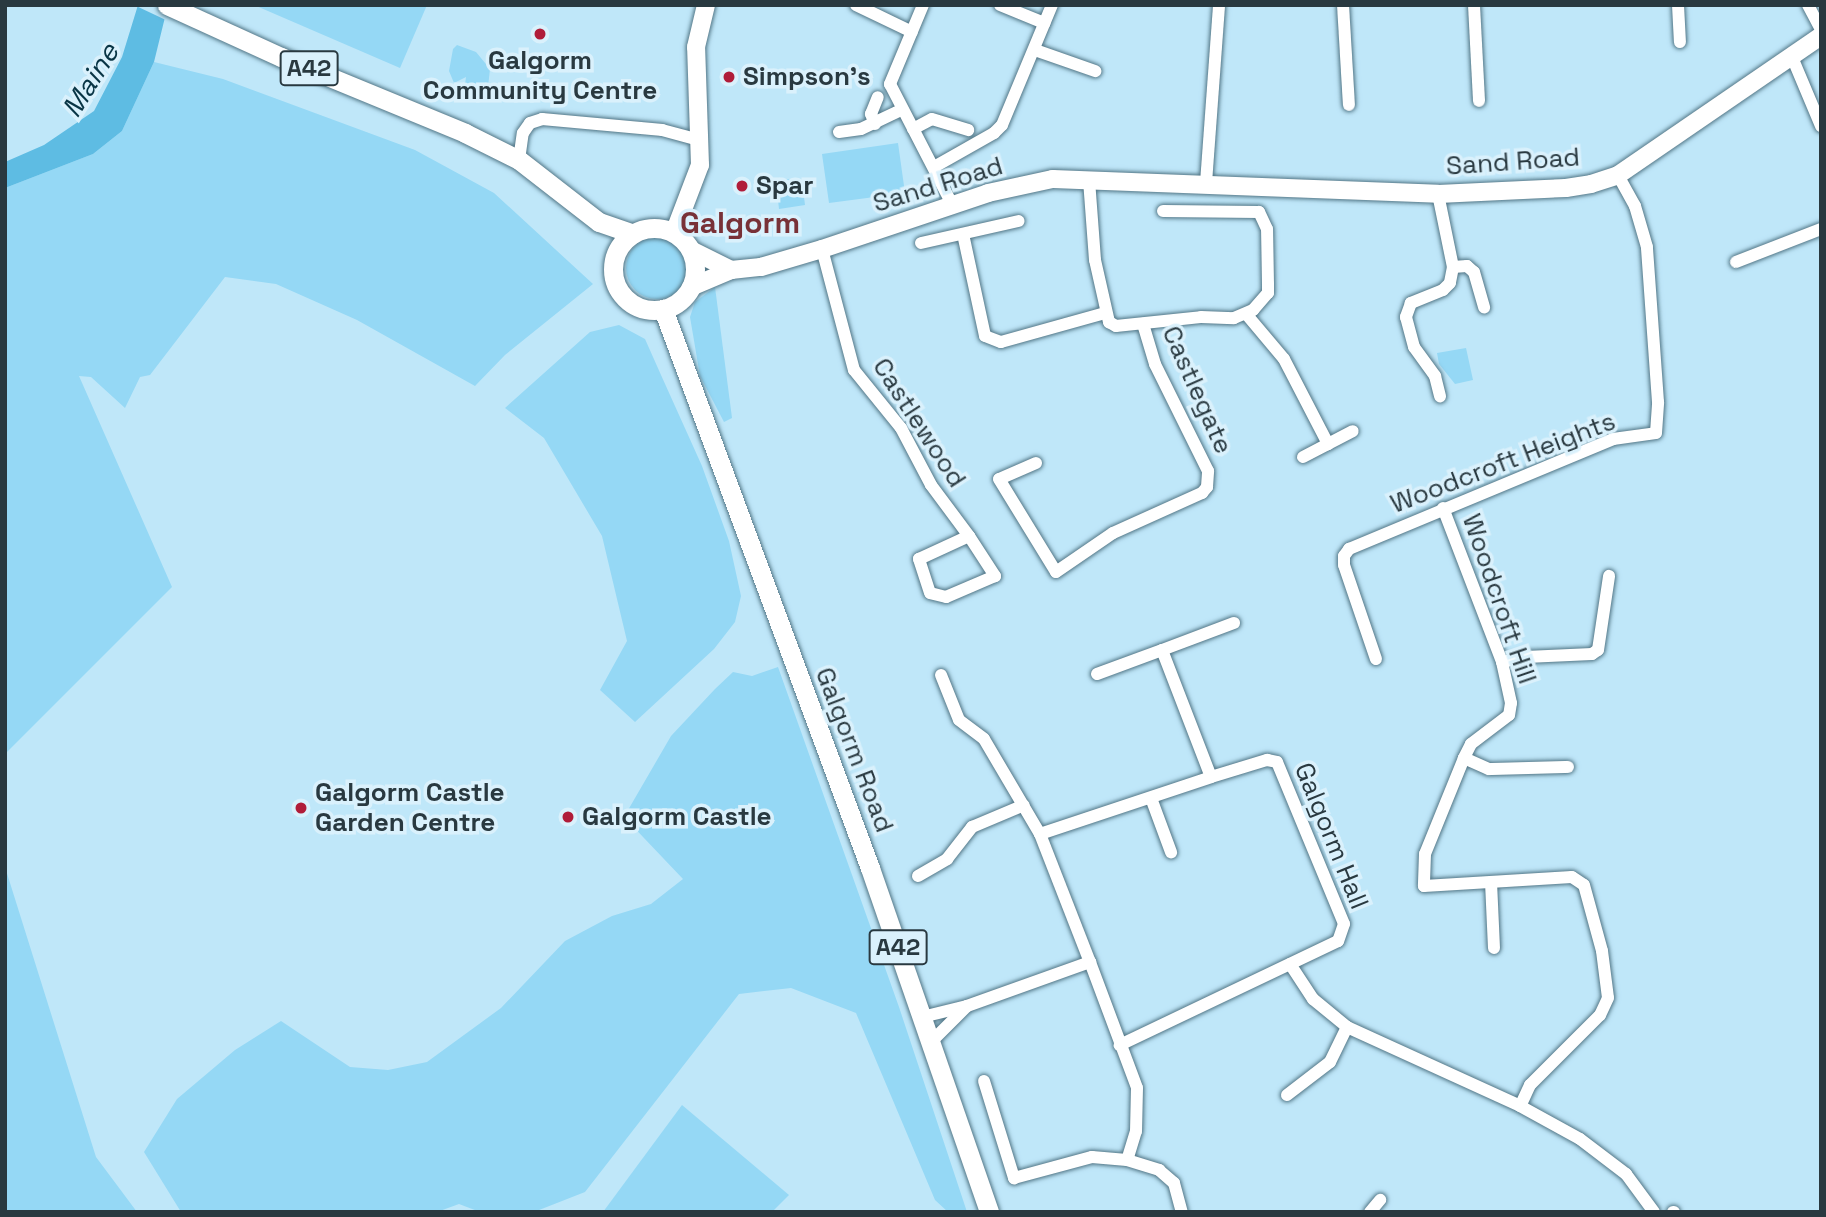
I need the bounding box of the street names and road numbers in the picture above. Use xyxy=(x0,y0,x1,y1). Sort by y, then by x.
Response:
road number: A42 xyxy=(279,47,339,88)
street label: Sand Road xyxy=(1445,142,1581,182)
street label: Sand Road xyxy=(869,150,1007,220)
street label: Castlegate xyxy=(1155,321,1239,459)
street label: Castlewood xyxy=(866,353,972,493)
street label: Woodcroft Heights xyxy=(1386,406,1620,520)
street label: Woodcroft Hill xyxy=(1455,510,1543,688)
street label: Galgorm Road xyxy=(808,663,900,837)
street label: Galgorm Hall xyxy=(1288,758,1374,914)
road number: A42 xyxy=(868,926,928,967)

